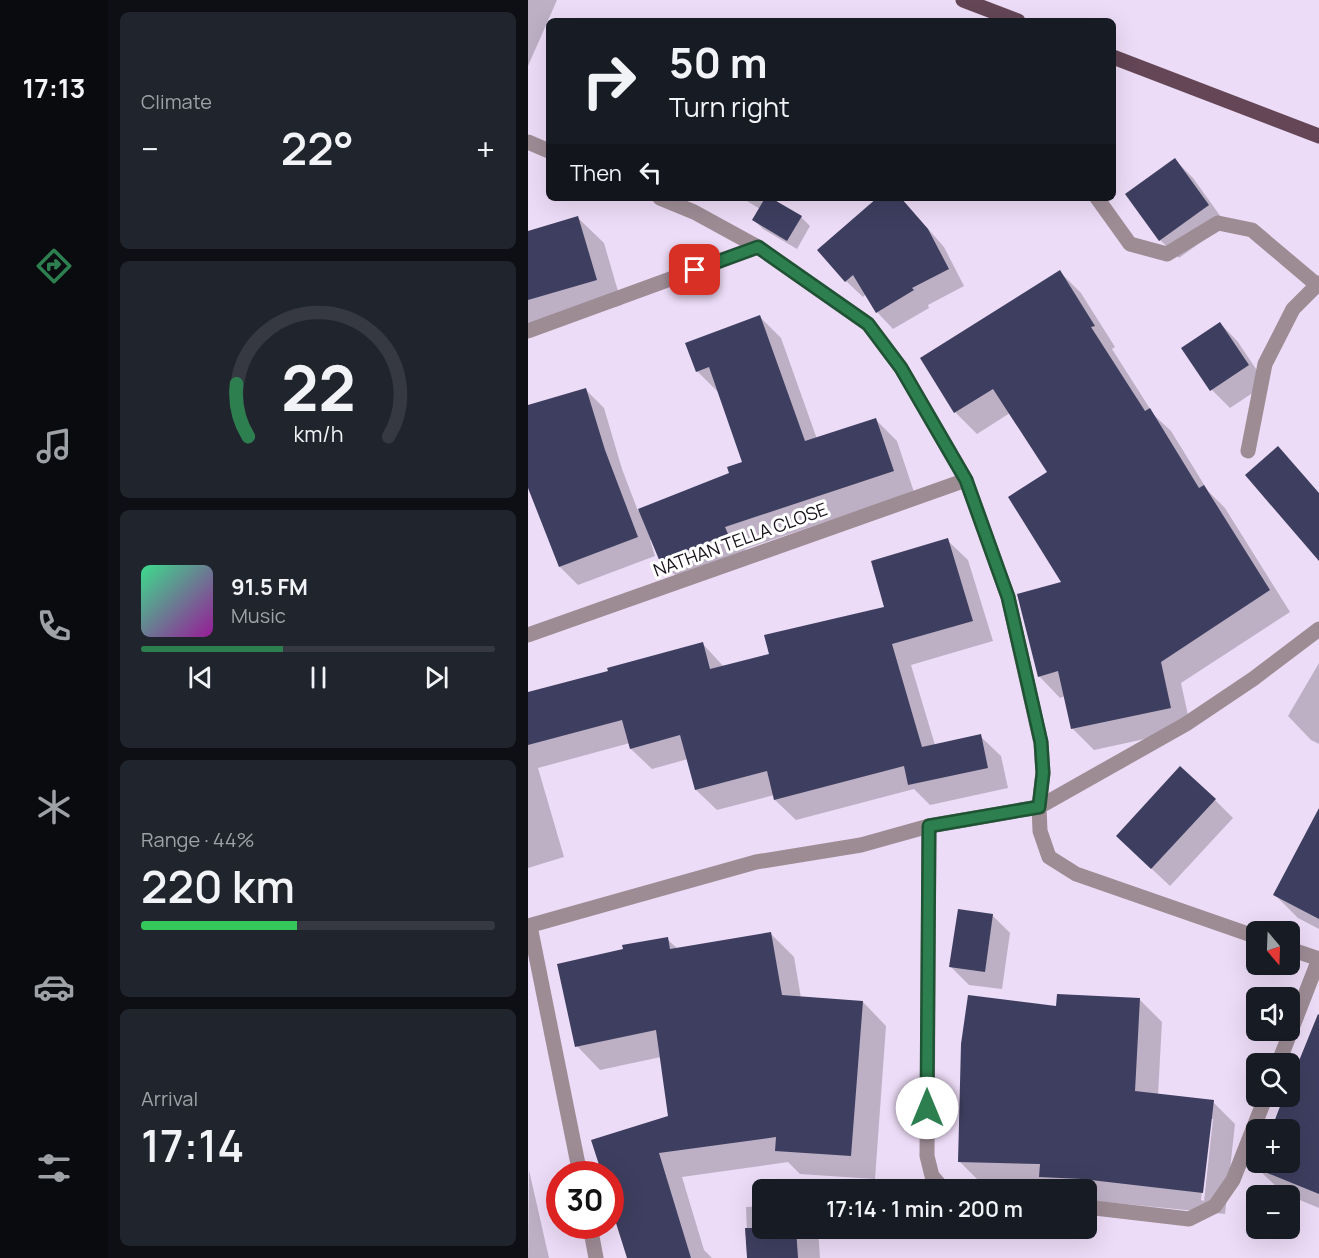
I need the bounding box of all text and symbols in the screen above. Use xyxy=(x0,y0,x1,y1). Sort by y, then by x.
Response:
text: 50 m xyxy=(669,33,767,91)
icon: right xyxy=(570,42,648,120)
text: 17:13 xyxy=(22,69,86,106)
text: Climate xyxy=(141,88,212,115)
text: Turn right xyxy=(669,88,790,125)
text: 22° xyxy=(281,117,354,179)
text: − xyxy=(141,126,159,171)
text: + xyxy=(476,126,495,171)
icon: left xyxy=(634,156,667,189)
text: Then xyxy=(570,158,622,188)
pin xyxy=(669,244,720,295)
icon: directions xyxy=(33,245,75,287)
icon: arrive xyxy=(678,253,711,286)
text: 22 xyxy=(281,344,355,430)
text: km/h xyxy=(293,419,343,448)
icon: music xyxy=(33,425,75,467)
street label: NATHAN TELLA CLOSE xyxy=(650,496,830,582)
text: 91.5 FM xyxy=(231,572,308,602)
text: Music xyxy=(231,602,286,629)
icon: phone xyxy=(33,605,75,647)
icon: previous xyxy=(184,661,217,694)
icon: pause xyxy=(302,661,335,694)
icon: next xyxy=(420,661,453,694)
icon: climate xyxy=(33,786,75,828)
text: Range · 44% xyxy=(141,826,254,853)
text: 220 km xyxy=(141,855,295,917)
north arrow xyxy=(1246,921,1300,975)
map controls xyxy=(1246,921,1300,1239)
icon: car xyxy=(33,966,75,1008)
button: sound xyxy=(1246,987,1300,1041)
button: search xyxy=(1246,1053,1300,1107)
position arrow xyxy=(895,1076,959,1140)
text: Arrival xyxy=(141,1085,198,1112)
text: 17:14 xyxy=(141,1114,244,1176)
button: + xyxy=(1246,1119,1300,1173)
icon: filters xyxy=(33,1147,75,1189)
speed limit sign: 30 xyxy=(546,1161,624,1239)
button: − xyxy=(1246,1185,1300,1239)
text: 17:14 · 1 min · 200 m xyxy=(826,1194,1023,1224)

